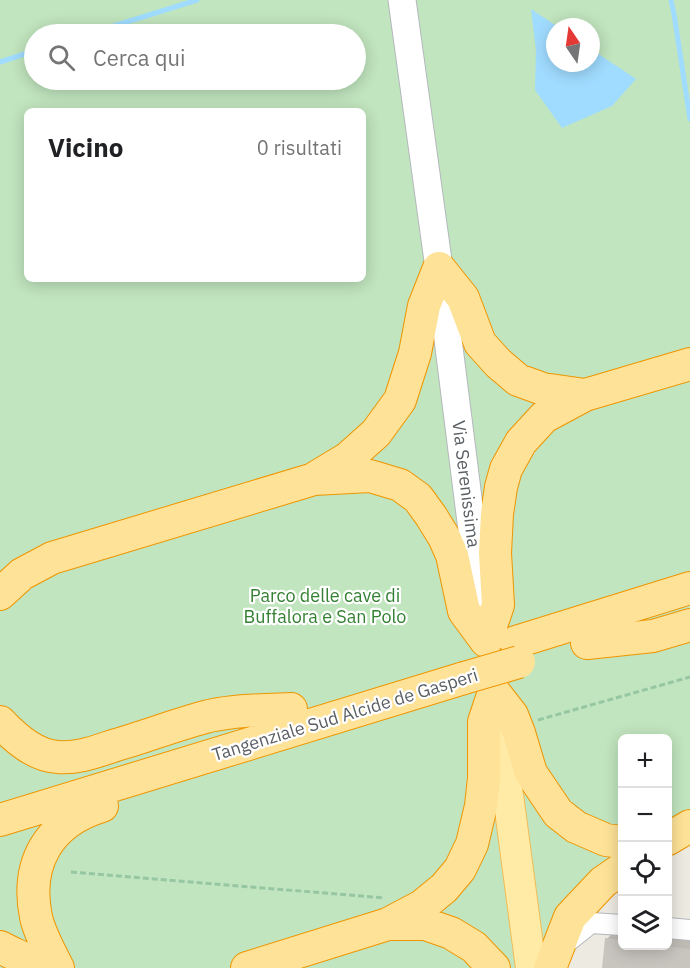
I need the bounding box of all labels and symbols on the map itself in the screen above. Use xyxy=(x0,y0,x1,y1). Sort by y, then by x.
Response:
north arrow xyxy=(546,18,600,72)
street label: Via Serenissima xyxy=(447,419,486,549)
park label: Parco delle cave di Buffalora e San Polo xyxy=(244,584,406,628)
street label: Tangenziale Sud Alcide de Gasperi xyxy=(209,663,481,766)

